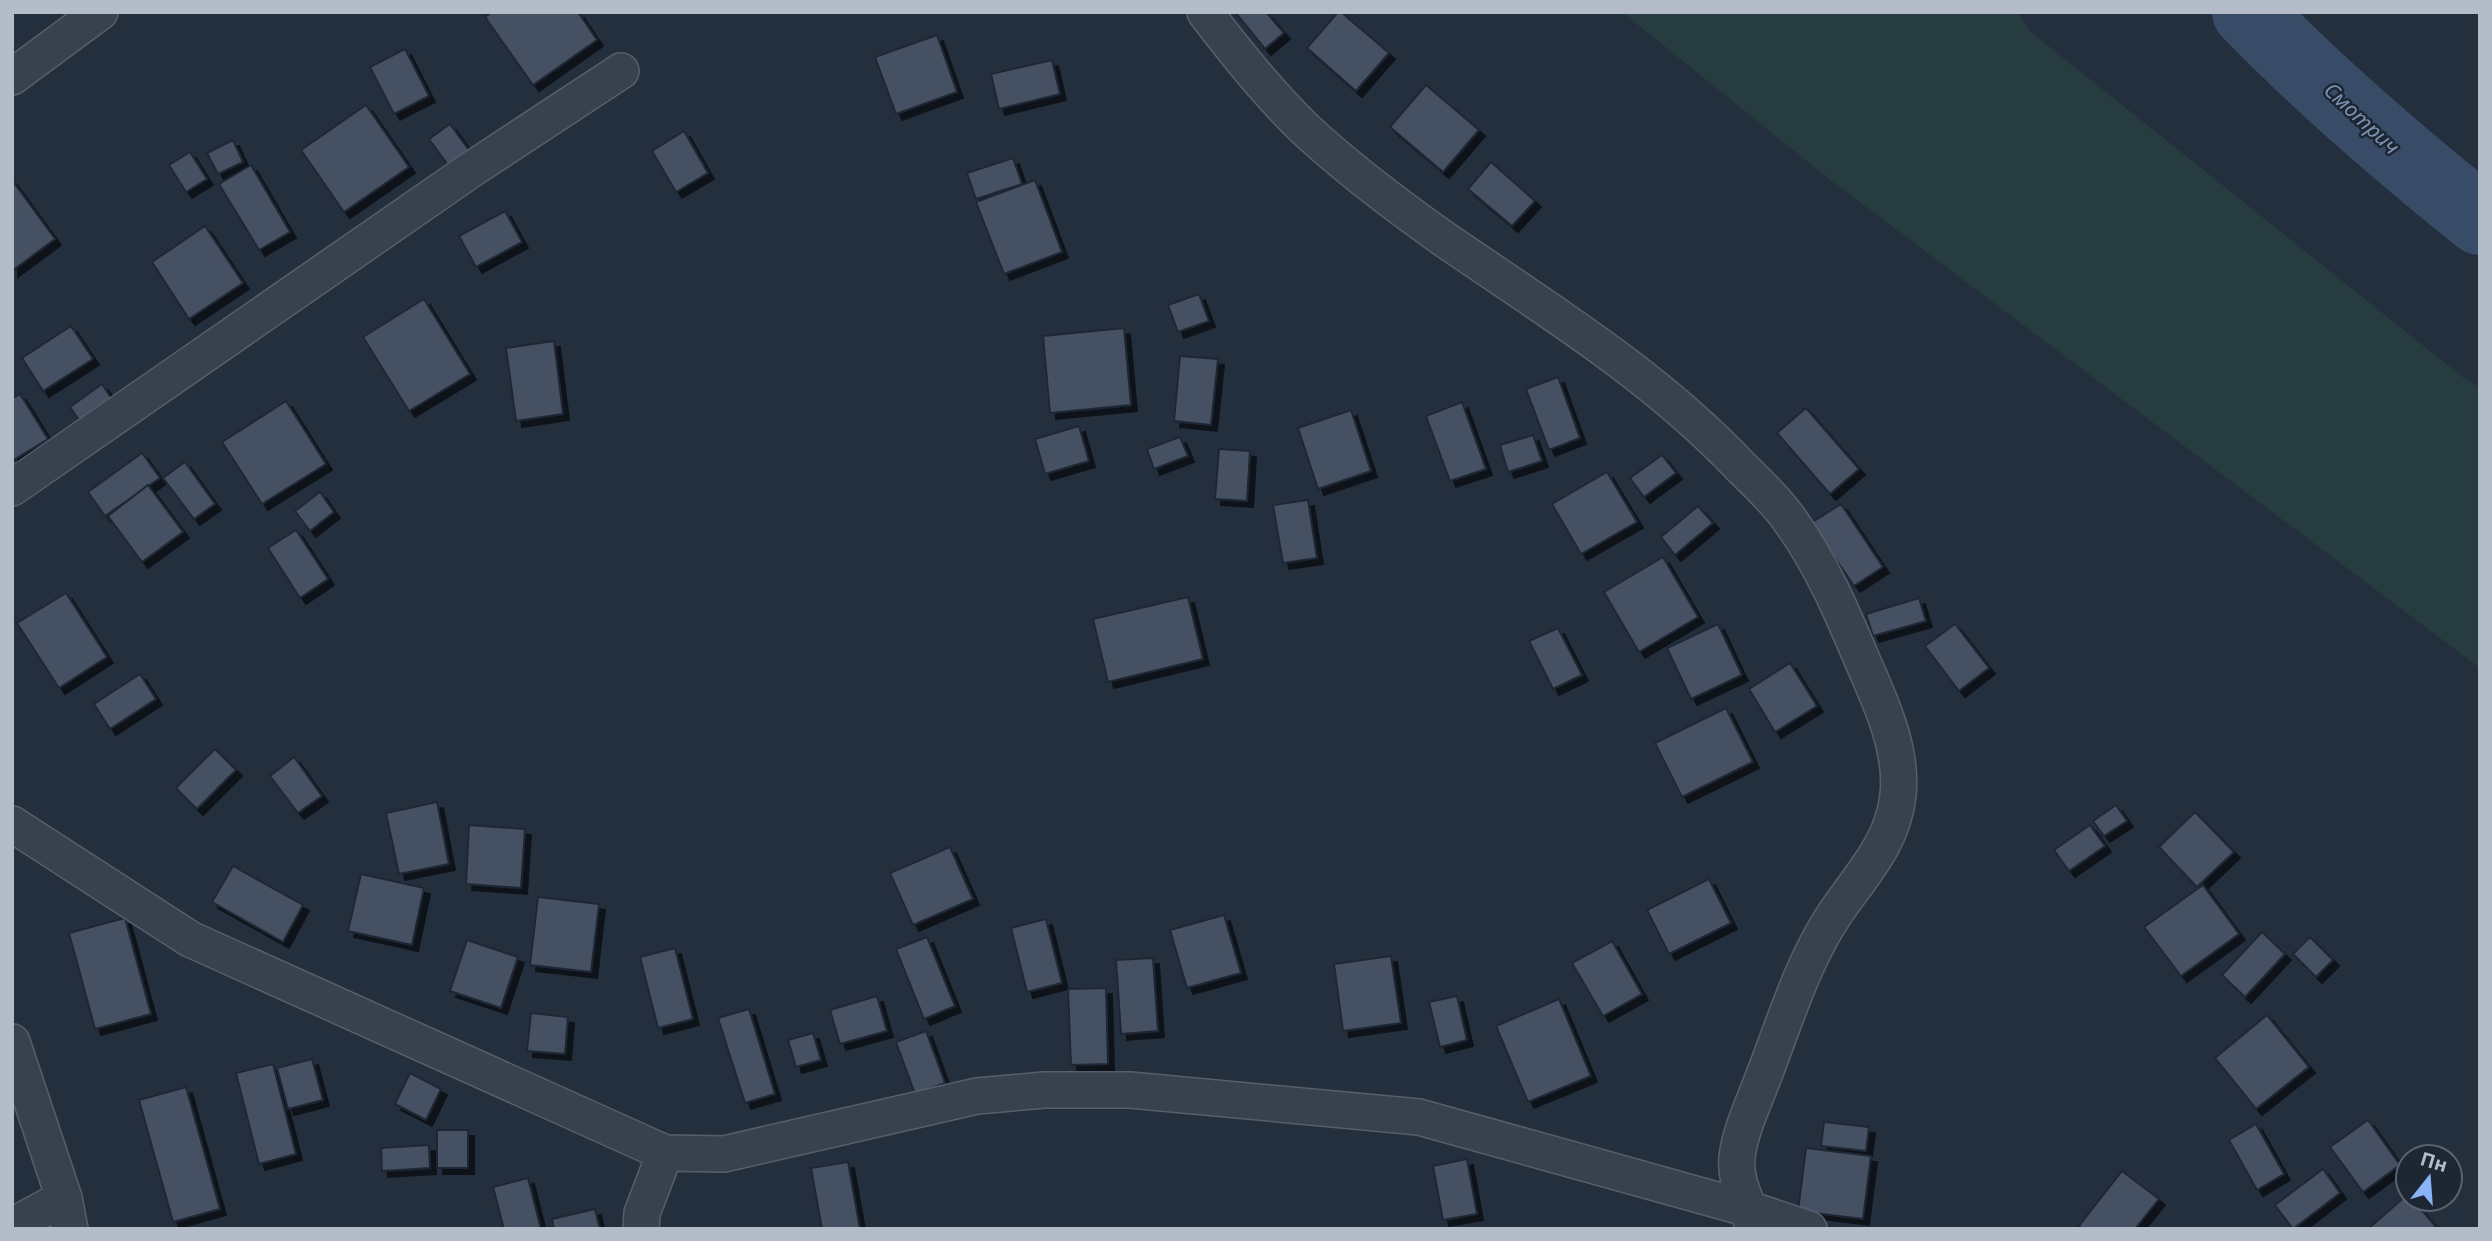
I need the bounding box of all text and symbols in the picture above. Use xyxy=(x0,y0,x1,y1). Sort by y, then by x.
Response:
water label: Смотрич xyxy=(2318,76,2406,160)
north arrow xyxy=(2394,1143,2464,1213)
text: Пн xyxy=(2417,1145,2451,1178)

